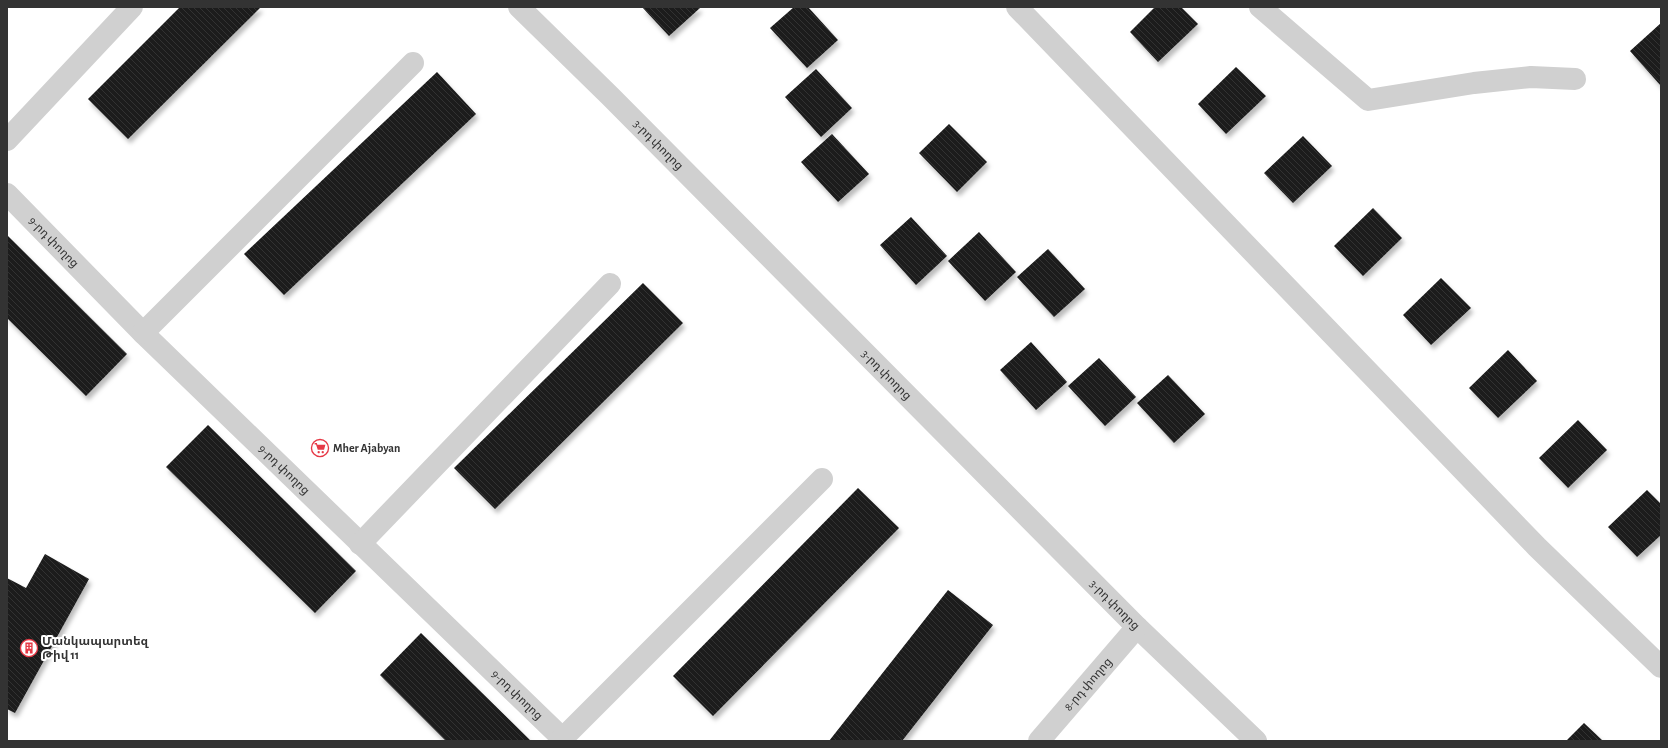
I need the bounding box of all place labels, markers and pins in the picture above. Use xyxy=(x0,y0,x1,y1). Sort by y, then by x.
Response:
supermarket icon: Mher Ajabyan xyxy=(310,438,330,458)
place label: Mher Ajabyan xyxy=(333,442,400,455)
place label: Մանկապարտեզ Թիվ 11 xyxy=(42,635,150,662)
building icon: Մանկապարտեզ Թիվ 11 xyxy=(19,638,39,658)

